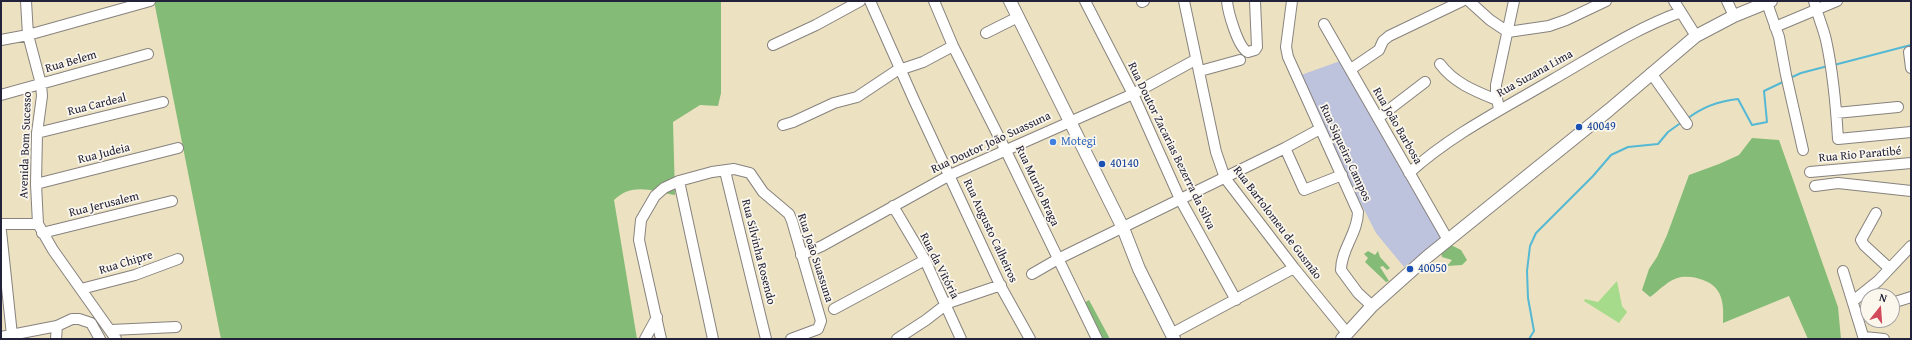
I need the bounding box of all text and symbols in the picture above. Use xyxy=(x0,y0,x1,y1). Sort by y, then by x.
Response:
street label: Rua Suzana Lima xyxy=(1494,47,1576,101)
street label: Rua Belem xyxy=(44,48,98,76)
street label: Rua Doutor Zacarias Bezerra da Silva xyxy=(1124,60,1218,232)
street label: Rua João Barbosa xyxy=(1369,85,1425,167)
street label: Avenida Bom Sucesso xyxy=(17,91,35,199)
street label: Rua Cardeal xyxy=(66,91,128,119)
street label: Rua Siqueira Campos xyxy=(1316,102,1374,204)
street label: Rua Doutor João Suassuna xyxy=(929,109,1053,177)
place label: 40049 xyxy=(1587,120,1616,134)
marker: 40049 xyxy=(1574,122,1584,132)
place label: Motegi xyxy=(1061,135,1096,149)
marker: Motegi xyxy=(1048,137,1058,147)
street label: Rua Judeia xyxy=(77,141,131,167)
street label: Rua Murilo Braga xyxy=(1012,143,1062,229)
street label: Rua Rio Paratibé xyxy=(1818,144,1902,166)
place label: 40140 xyxy=(1110,157,1139,171)
marker: 40140 xyxy=(1097,159,1107,169)
street label: Rua Bartolomeu de Gusmão xyxy=(1230,163,1324,283)
street label: Rua Augusto Calheiros xyxy=(960,177,1020,285)
street label: Rua Jerusalem xyxy=(67,189,141,221)
street label: Rua Silvinha Rosendo xyxy=(738,198,778,306)
street label: Rua João Suassuna xyxy=(794,212,836,304)
street label: Rua da Vitória xyxy=(916,231,962,301)
street label: Rua Chipre xyxy=(97,248,155,278)
place label: 40050 xyxy=(1418,262,1447,276)
marker: 40050 xyxy=(1405,264,1415,274)
north arrow xyxy=(1860,288,1900,328)
text: N xyxy=(1877,289,1889,306)

